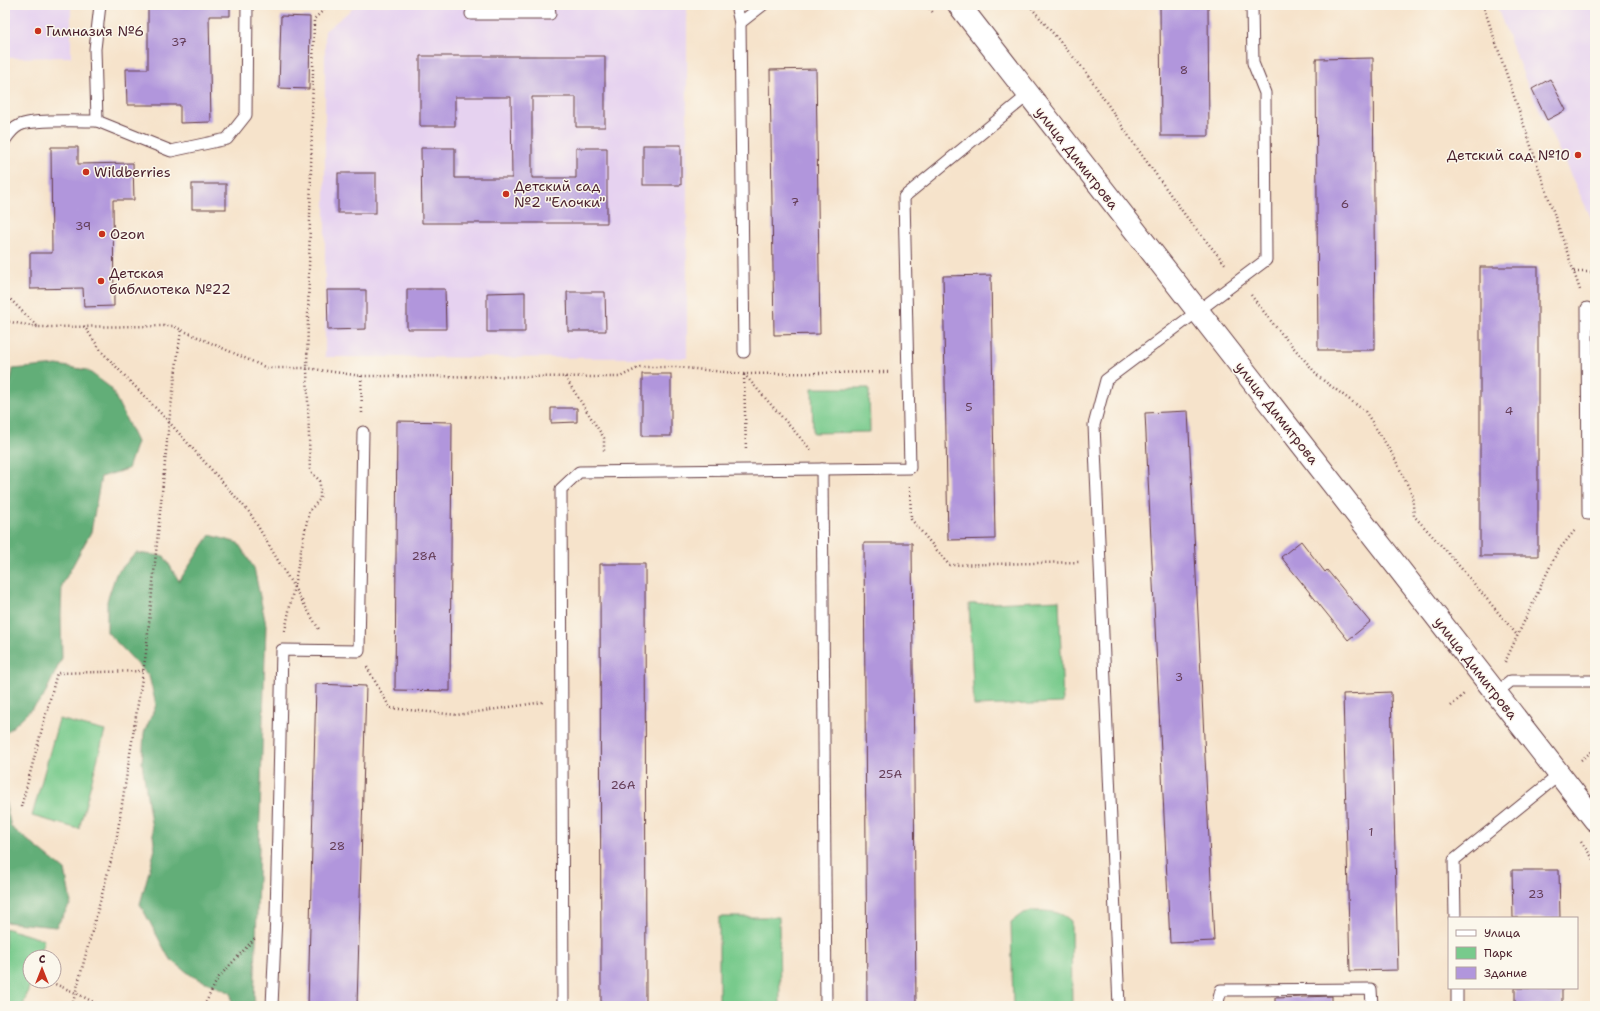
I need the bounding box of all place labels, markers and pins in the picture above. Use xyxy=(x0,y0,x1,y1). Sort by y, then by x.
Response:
place label: Гимназия №6 xyxy=(46,22,144,40)
marker: Гимназия №6 xyxy=(33,26,43,36)
place label: Детский сад №10 xyxy=(1447,146,1570,164)
marker: Детский сад №10 xyxy=(1573,150,1583,160)
place label: Wildberries xyxy=(94,163,171,181)
marker: Wildberries xyxy=(81,167,91,177)
place label: Детский сад №2 "Елочки" xyxy=(514,177,606,211)
marker: Детский сад №2 "Елочки" xyxy=(501,189,511,199)
place label: Ozon xyxy=(110,225,145,243)
marker: Ozon xyxy=(97,229,107,239)
place label: Детская библиотека №22 xyxy=(109,264,231,298)
marker: Детская библиотека №22 xyxy=(96,276,106,286)

